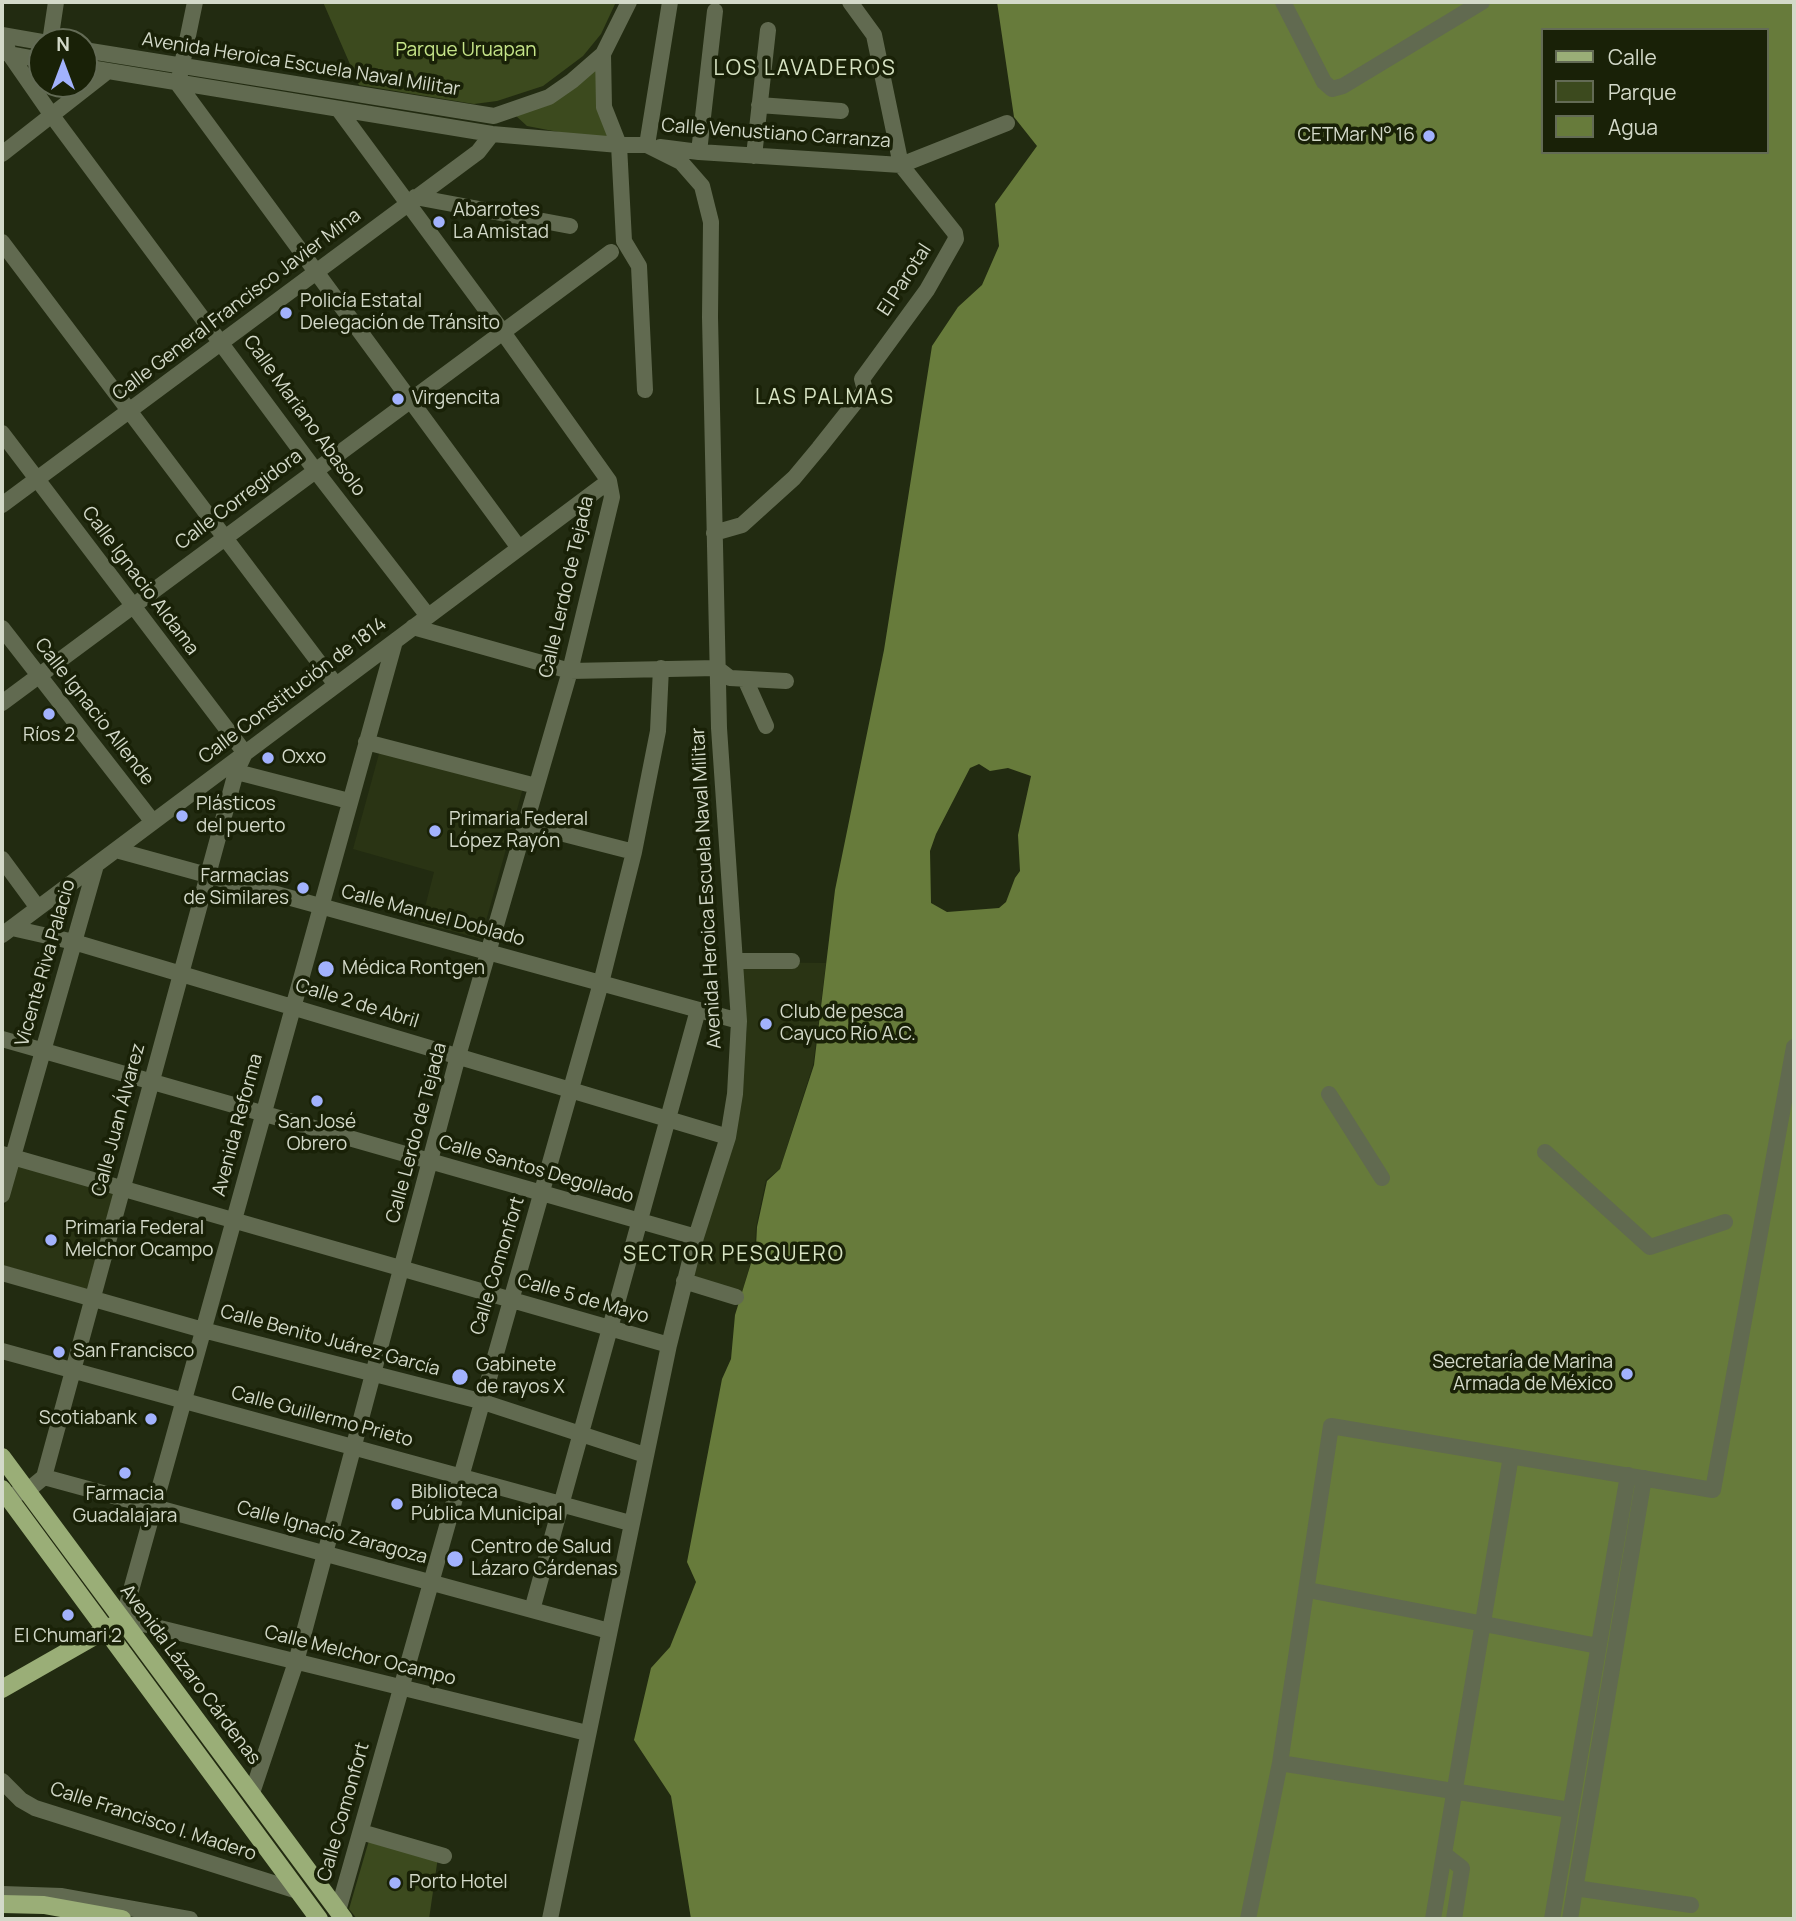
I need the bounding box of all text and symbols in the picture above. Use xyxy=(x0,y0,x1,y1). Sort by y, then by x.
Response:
north arrow xyxy=(28,28,98,98)
legend xyxy=(1540,28,1768,154)
street label: Avenida Heroica Escuela Naval Militar xyxy=(140,29,462,101)
text: N xyxy=(56,31,70,57)
park label: Parque Uruapan xyxy=(395,40,537,62)
text: Calle xyxy=(1608,43,1657,71)
district label: LOS LAVADEROS xyxy=(715,56,895,82)
text: Parque xyxy=(1608,78,1677,106)
text: Agua xyxy=(1608,113,1658,141)
street label: Calle Venustiano Carranza xyxy=(661,115,891,153)
place label: CETMar N° 16 xyxy=(1298,125,1415,147)
marker: CETMar N° 16 xyxy=(1421,128,1437,144)
place label: Abarrotes La Amistad xyxy=(453,200,549,244)
street label: Calle General Francisco Javier Mina xyxy=(109,204,365,406)
marker: Abarrotes La Amistad xyxy=(431,214,447,230)
street label: El Parotal xyxy=(873,240,937,320)
place label: Policía Estatal Delegación de Tránsito xyxy=(300,291,500,335)
marker: Policía Estatal Delegación de Tránsito xyxy=(278,305,294,321)
street label: Calle Mariano Abasolo xyxy=(238,331,370,501)
district label: LAS PALMAS xyxy=(756,385,894,411)
place label: Virgencita xyxy=(412,388,500,410)
marker: Virgencita xyxy=(390,391,406,407)
street label: Calle Corregidora xyxy=(171,445,307,555)
street label: Calle Lerdo de Tejada xyxy=(535,494,599,680)
street label: Calle Ignacio Aldama xyxy=(77,502,203,660)
street label: Calle Constitución de 1814 xyxy=(195,613,391,769)
street label: Calle Ignacio Allende xyxy=(29,634,159,790)
marker: Ríos 2 xyxy=(41,706,57,722)
place label: Ríos 2 xyxy=(23,725,75,747)
street label: Avenida Heroica Escuela Naval Militar xyxy=(687,727,727,1049)
place label: Oxxo xyxy=(282,747,326,769)
marker: Oxxo xyxy=(260,750,276,766)
place label: Plásticos del puerto xyxy=(196,794,286,838)
marker: Plásticos del puerto xyxy=(174,808,190,824)
place label: Primaria Federal López Rayón xyxy=(449,809,588,853)
marker: Primaria Federal López Rayón xyxy=(427,823,443,839)
place label: Farmacias de Similares xyxy=(183,866,289,910)
street label: Vicente Riva Palacio xyxy=(11,877,81,1049)
marker: Farmacias de Similares xyxy=(295,880,311,896)
street label: Calle Manuel Doblado xyxy=(339,881,527,951)
place label: Médica Rontgen xyxy=(342,958,485,980)
marker: Médica Rontgen xyxy=(316,959,336,979)
street label: Calle 2 de Abril xyxy=(293,974,421,1034)
place label: Club de pesca Cayuco Río A.C. xyxy=(780,1002,916,1046)
marker: Club de pesca Cayuco Río A.C. xyxy=(758,1016,774,1032)
street label: Calle Lerdo de Tejada xyxy=(382,1040,452,1226)
street label: Calle Juan Álvarez xyxy=(88,1041,150,1199)
street label: Avenida Reforma xyxy=(208,1051,268,1199)
marker: San José Obrero xyxy=(309,1093,325,1109)
place label: San José Obrero xyxy=(278,1112,356,1156)
street label: Calle Santos Degollado xyxy=(436,1131,636,1209)
street label: Calle Comonfort xyxy=(466,1194,530,1338)
place label: Primaria Federal Melchor Ocampo xyxy=(65,1218,214,1262)
marker: Primaria Federal Melchor Ocampo xyxy=(43,1232,59,1248)
district label: SECTOR PESQUERO xyxy=(625,1242,843,1268)
street label: Calle 5 de Mayo xyxy=(515,1269,651,1329)
street label: Calle Benito Juárez García xyxy=(218,1301,442,1381)
place label: San Francisco xyxy=(73,1341,194,1363)
marker: San Francisco xyxy=(51,1344,67,1360)
place label: Secretaría de Marina Armada de México xyxy=(1432,1352,1613,1396)
place label: Gabinete de rayos X xyxy=(476,1355,565,1399)
marker: Secretaría de Marina Armada de México xyxy=(1619,1366,1635,1382)
marker: Gabinete de rayos X xyxy=(450,1367,470,1387)
street label: Calle Guillermo Prieto xyxy=(229,1382,415,1452)
place label: Scotiabank xyxy=(39,1408,137,1430)
marker: Scotiabank xyxy=(143,1411,159,1427)
marker: Farmacia Guadalajara xyxy=(117,1465,133,1481)
place label: Biblioteca Pública Municipal xyxy=(411,1482,563,1526)
place label: Farmacia Guadalajara xyxy=(73,1484,177,1528)
marker: Biblioteca Pública Municipal xyxy=(389,1496,405,1512)
street label: Calle Ignacio Zaragoza xyxy=(234,1497,430,1569)
place label: Centro de Salud Lázaro Cárdenas xyxy=(471,1537,618,1581)
marker: Centro de Salud Lázaro Cárdenas xyxy=(445,1549,465,1569)
street label: Avenida Lázaro Cárdenas xyxy=(115,1581,265,1769)
marker: El Chumari 2 xyxy=(60,1607,76,1623)
street label: Calle Melchor Ocampo xyxy=(262,1621,458,1691)
place label: El Chumari 2 xyxy=(14,1626,122,1648)
street label: Calle Comonfort xyxy=(313,1740,375,1884)
street label: Calle Francisco I. Madero xyxy=(47,1778,259,1866)
place label: Porto Hotel xyxy=(409,1872,508,1894)
marker: Porto Hotel xyxy=(387,1875,403,1891)

